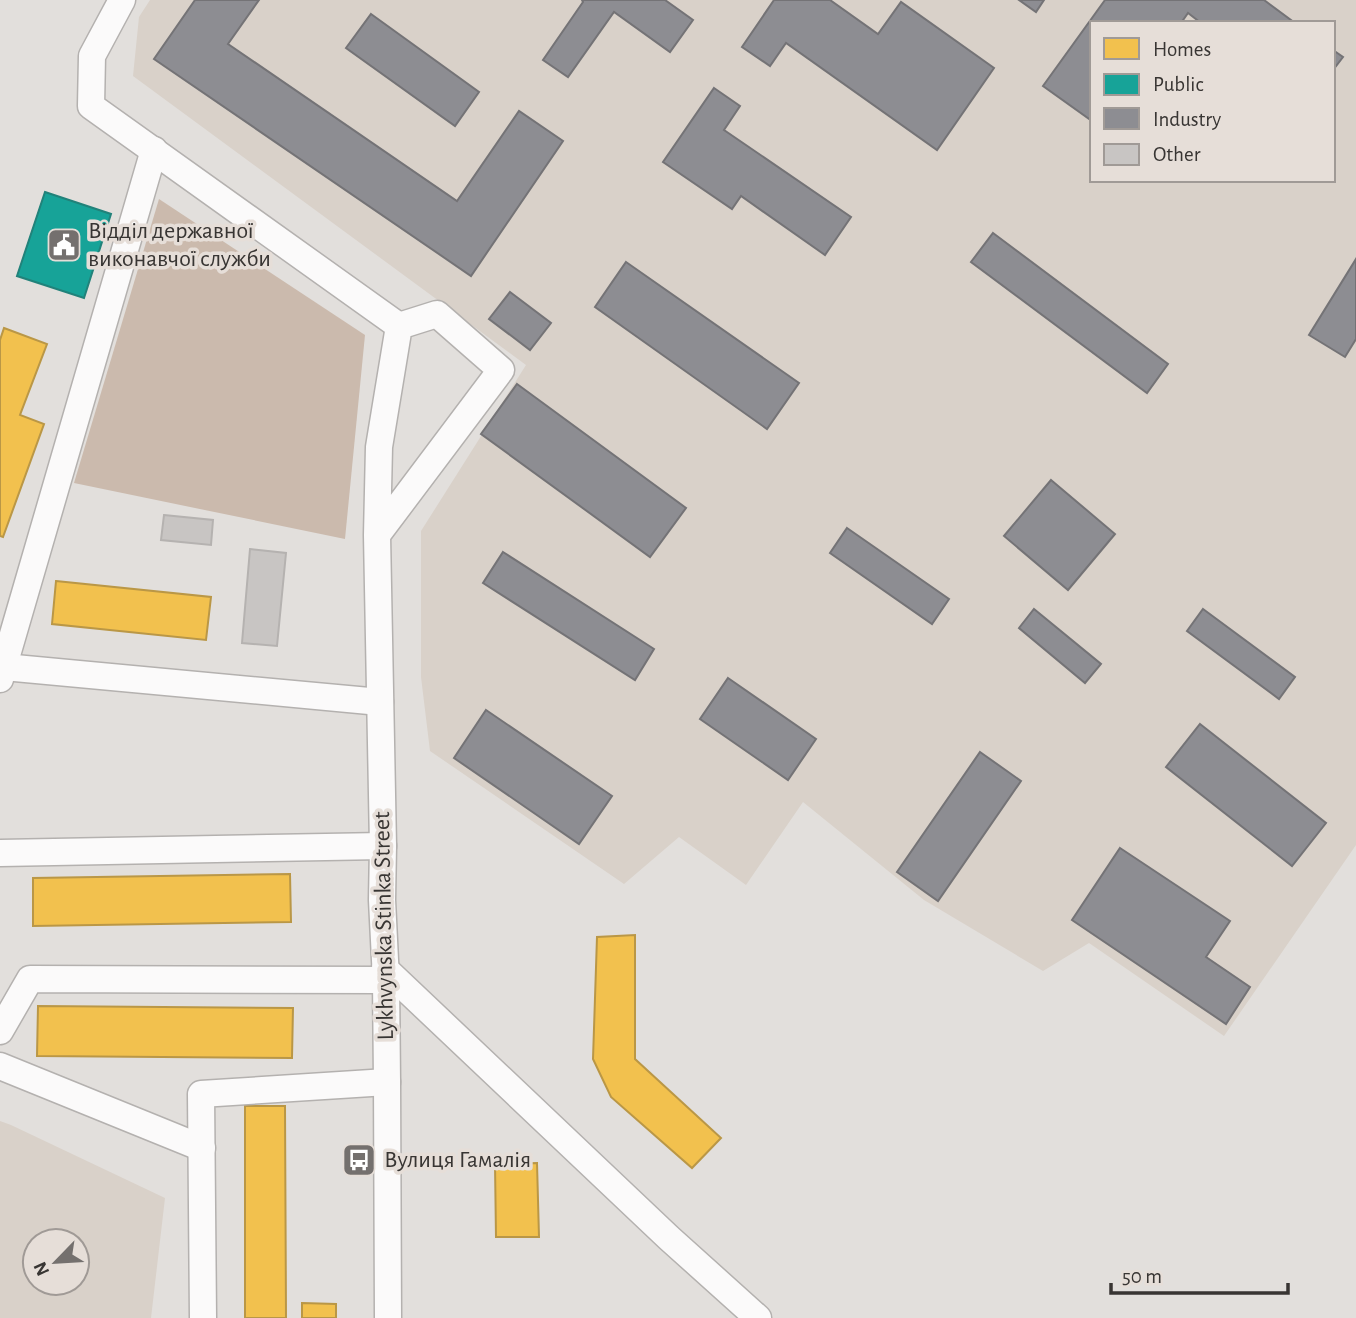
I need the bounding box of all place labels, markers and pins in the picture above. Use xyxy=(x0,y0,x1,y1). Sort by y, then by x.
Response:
place label: Відділ державної виконавчої служби xyxy=(88,219,271,271)
public building icon: Відділ державної виконавчої служби xyxy=(45,226,83,264)
bus stop icon: Вулиця Гамалія xyxy=(340,1141,378,1179)
place label: Вулиця Гамалія xyxy=(384,1148,531,1172)

